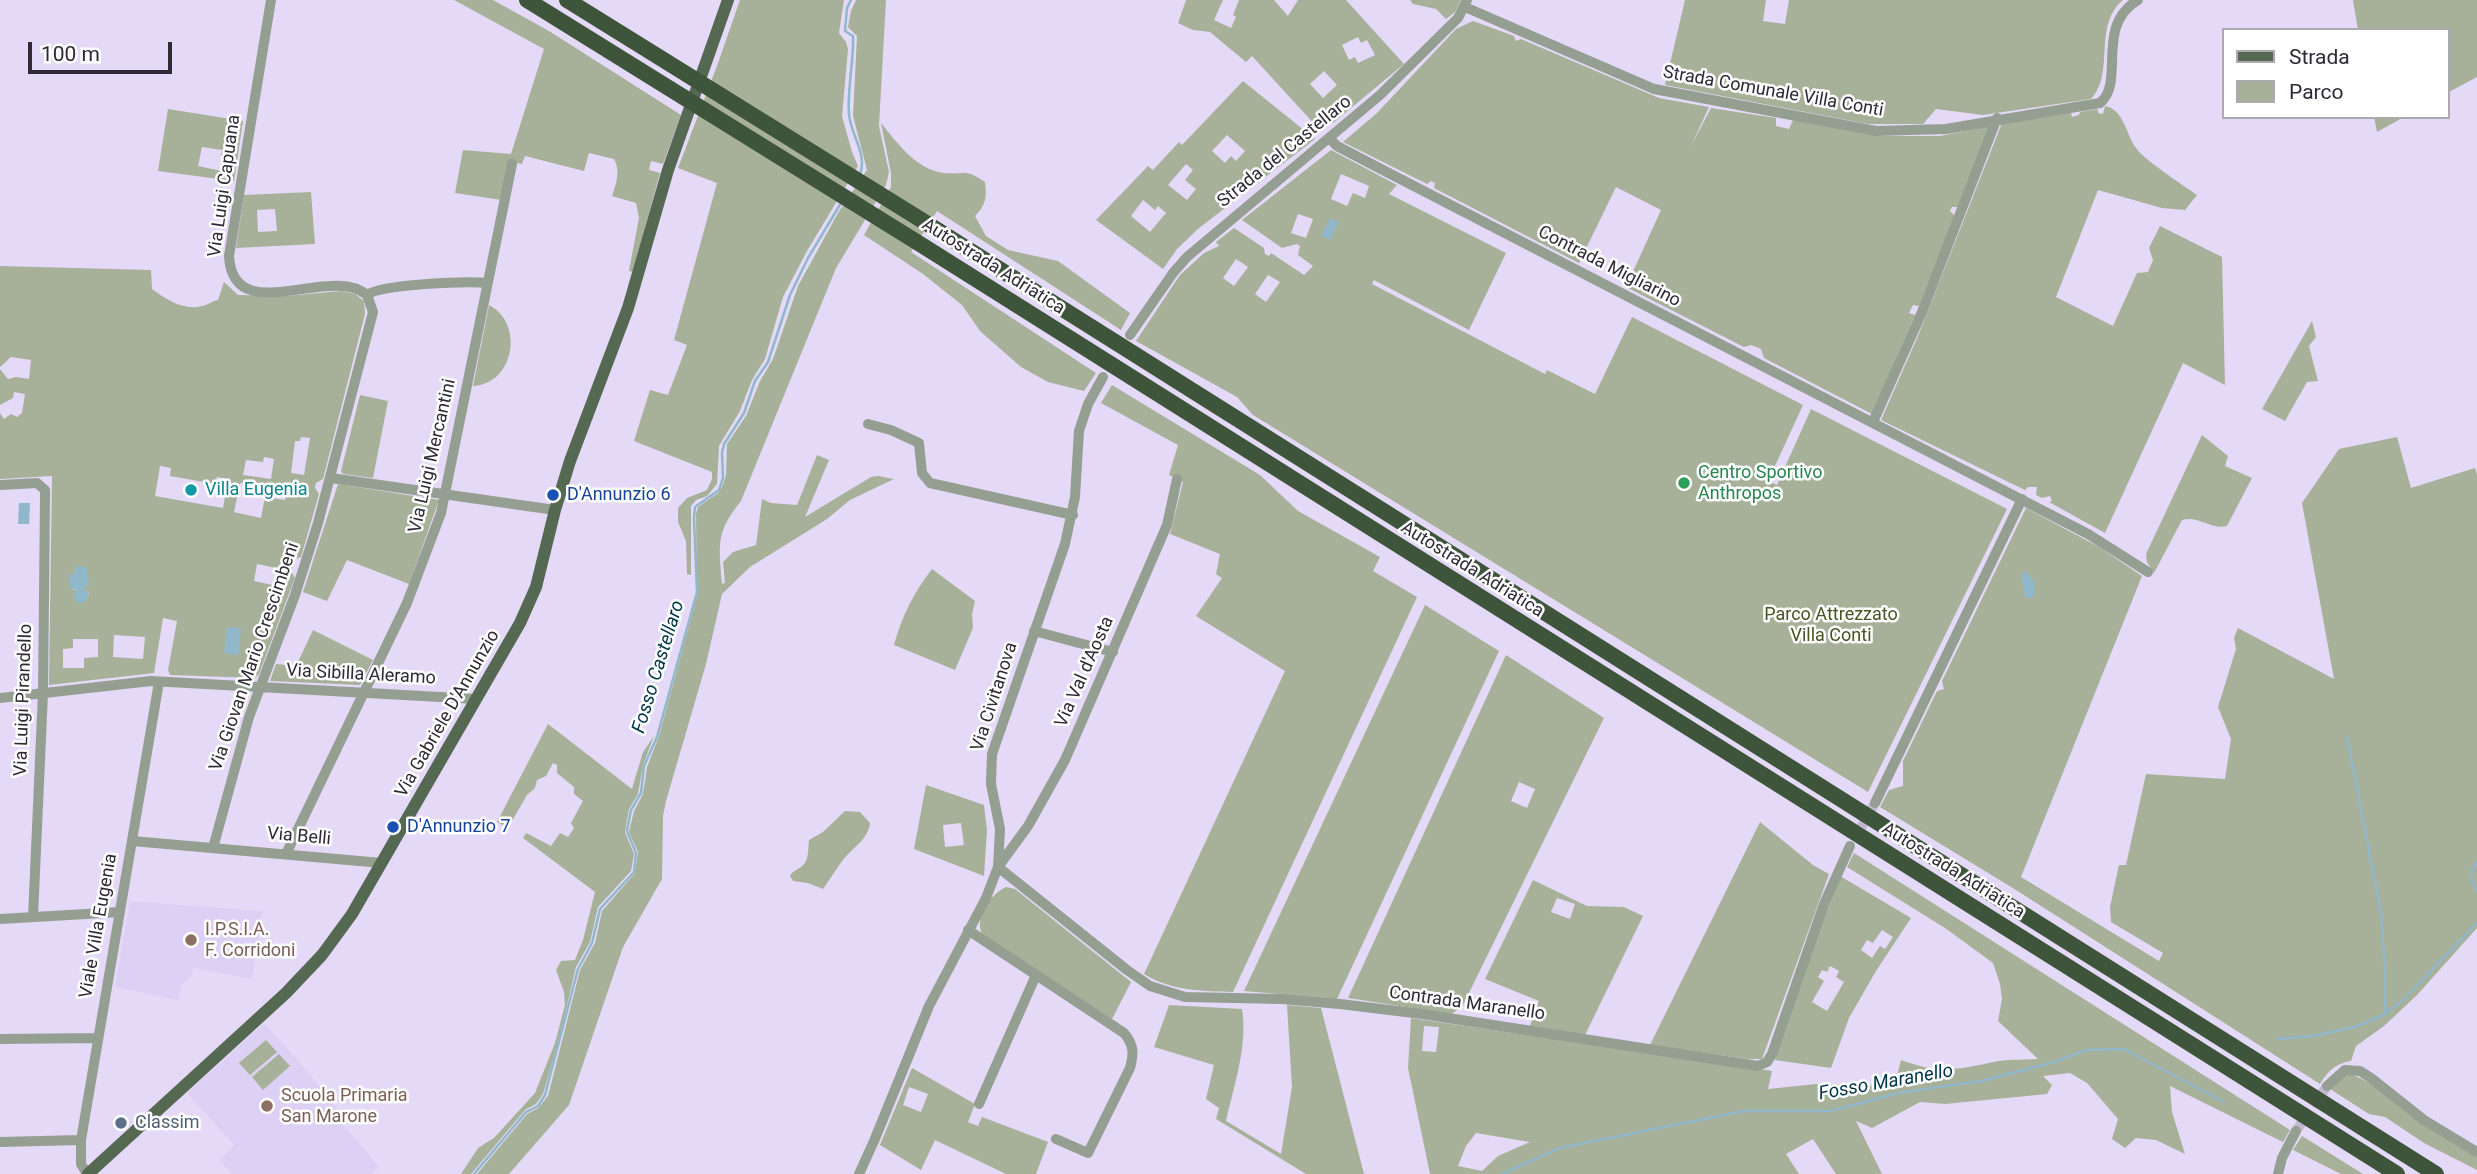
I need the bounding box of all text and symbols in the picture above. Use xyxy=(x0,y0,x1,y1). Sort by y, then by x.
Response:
scale bar xyxy=(32,28,175,72)
legend xyxy=(2222,28,2449,119)
text: 100 m xyxy=(41,42,100,66)
text: Strada xyxy=(2289,45,2350,69)
street label: Strada Comunale Villa Conti xyxy=(1661,62,1885,122)
text: Parco xyxy=(2289,80,2343,104)
street label: Strada del Castellaro xyxy=(1214,91,1356,213)
street label: Via Luigi Capuana xyxy=(204,113,246,259)
street label: Autostrada Adriatica xyxy=(918,214,1068,320)
street label: Contrada Migliarino xyxy=(1534,222,1684,312)
street label: Via Luigi Mercantini xyxy=(405,377,461,535)
place label: Centro Sportivo Anthropos xyxy=(1698,462,1822,504)
marker: Centro Sportivo Anthropos xyxy=(1676,475,1692,491)
place label: Villa Eugenia xyxy=(205,479,308,501)
marker: Villa Eugenia xyxy=(183,482,199,498)
place label: D'Annunzio 6 xyxy=(567,484,671,506)
marker: D'Annunzio 6 xyxy=(545,487,561,503)
street label: Autostrada Adriatica xyxy=(1397,517,1547,623)
street label: Via Giovan Mario Crescimbeni xyxy=(206,540,304,774)
water label: Fosso Castellaro xyxy=(628,598,690,736)
park label: Parco Attrezzato Villa Conti xyxy=(1764,604,1898,646)
street label: Via Val d'Aosta xyxy=(1051,613,1119,731)
street label: Via Luigi Pirandello xyxy=(11,623,37,777)
street label: Via Gabriele D'Annunzio xyxy=(391,626,505,802)
street label: Via Civitanova xyxy=(967,640,1023,754)
street label: Via Sibilla Aleramo xyxy=(286,660,436,690)
place label: D'Annunzio 7 xyxy=(407,816,511,838)
street label: Autostrada Adriatica xyxy=(1878,818,2028,924)
marker: D'Annunzio 7 xyxy=(385,819,401,835)
street label: Via Belli xyxy=(266,823,332,851)
street label: Viale Villa Eugenia xyxy=(76,852,122,1000)
place label: I.P.S.I.A. F. Corridoni xyxy=(205,919,295,962)
marker: I.P.S.I.A. F. Corridoni xyxy=(183,932,199,948)
street label: Contrada Maranello xyxy=(1388,982,1546,1026)
water label: Fosso Maranello xyxy=(1817,1060,1955,1106)
place label: Scuola Primaria San Marone xyxy=(281,1085,408,1128)
marker: Scuola Primaria San Marone xyxy=(259,1098,275,1114)
place label: Classim xyxy=(135,1112,200,1134)
marker: Classim xyxy=(113,1115,129,1131)

